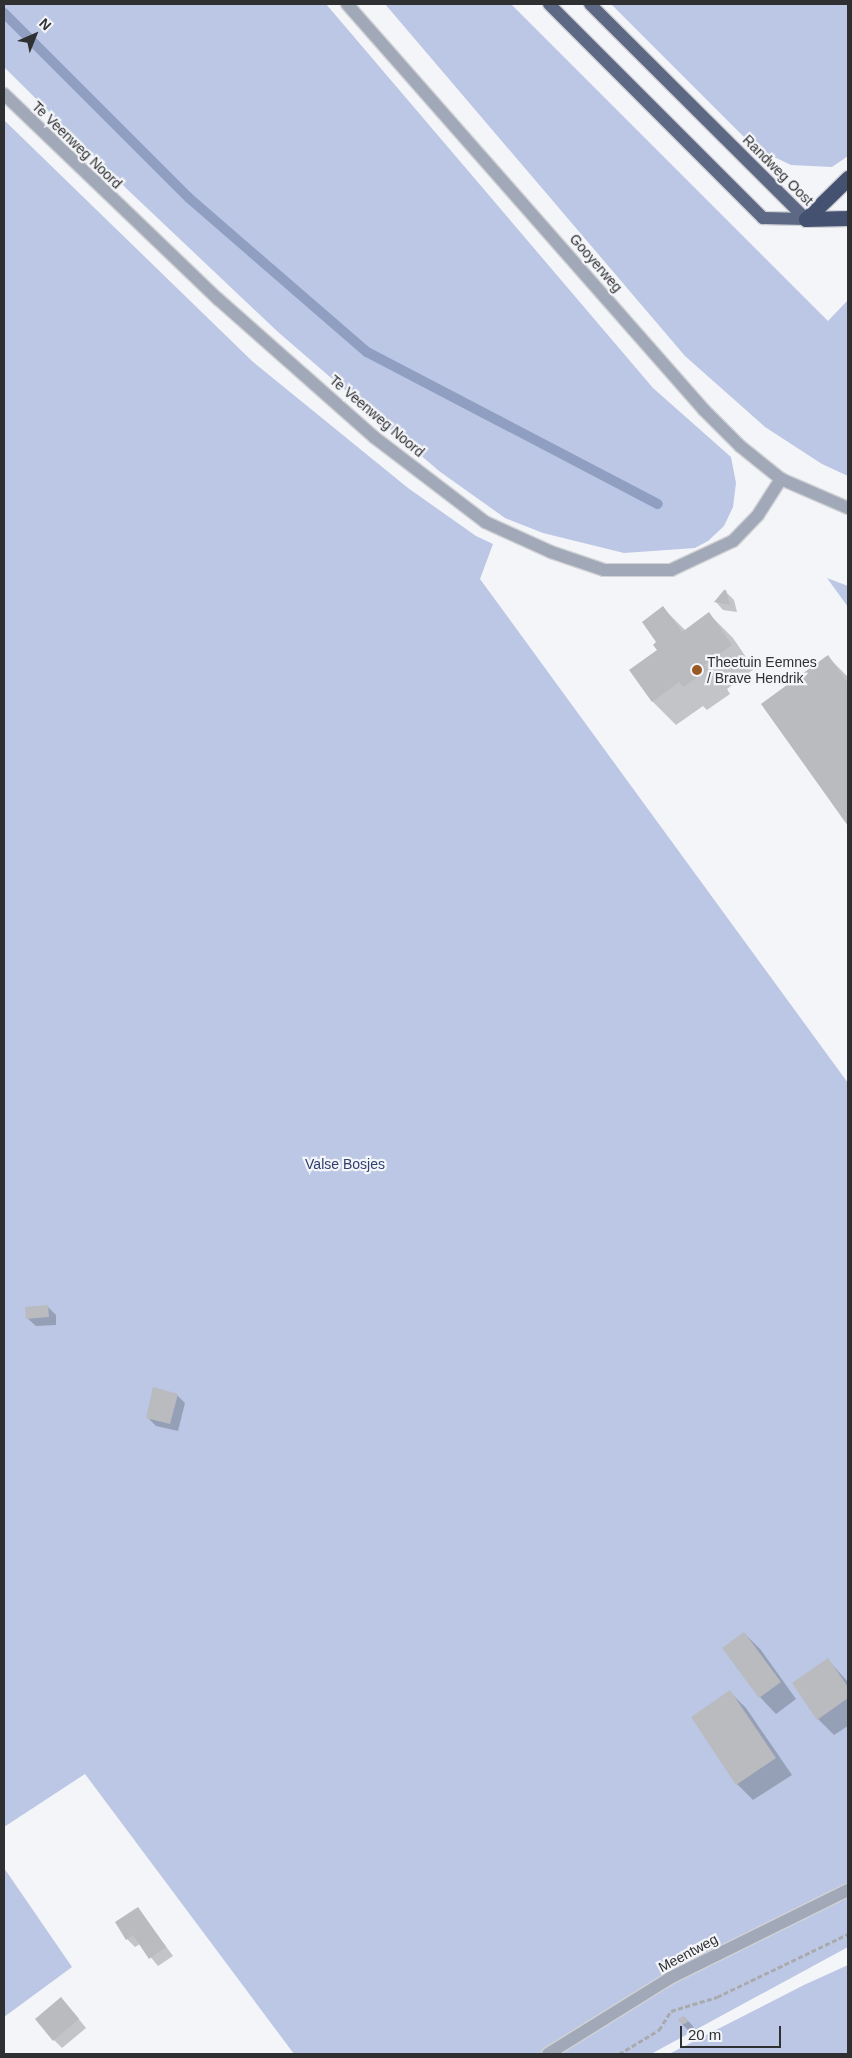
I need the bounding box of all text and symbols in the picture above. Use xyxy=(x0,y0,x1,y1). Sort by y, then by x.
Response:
north arrow xyxy=(10,10,60,60)
text: N xyxy=(36,15,55,33)
street label: Te Veenweg Noord xyxy=(29,98,125,192)
street label: Randweg Oost xyxy=(739,131,817,209)
street label: Gooyerweg xyxy=(566,230,626,296)
street label: Te Veenweg Noord xyxy=(326,372,428,460)
place label: Theetuin Eemnes / Brave Hendrik xyxy=(707,654,817,686)
marker: Theetuin Eemnes / Brave Hendrik xyxy=(691,664,703,676)
park label: Valse Bosjes xyxy=(305,1156,385,1172)
street label: Meentweg xyxy=(656,1930,720,1976)
scale bar xyxy=(682,2016,783,2048)
text: 20 m xyxy=(688,2026,721,2043)

